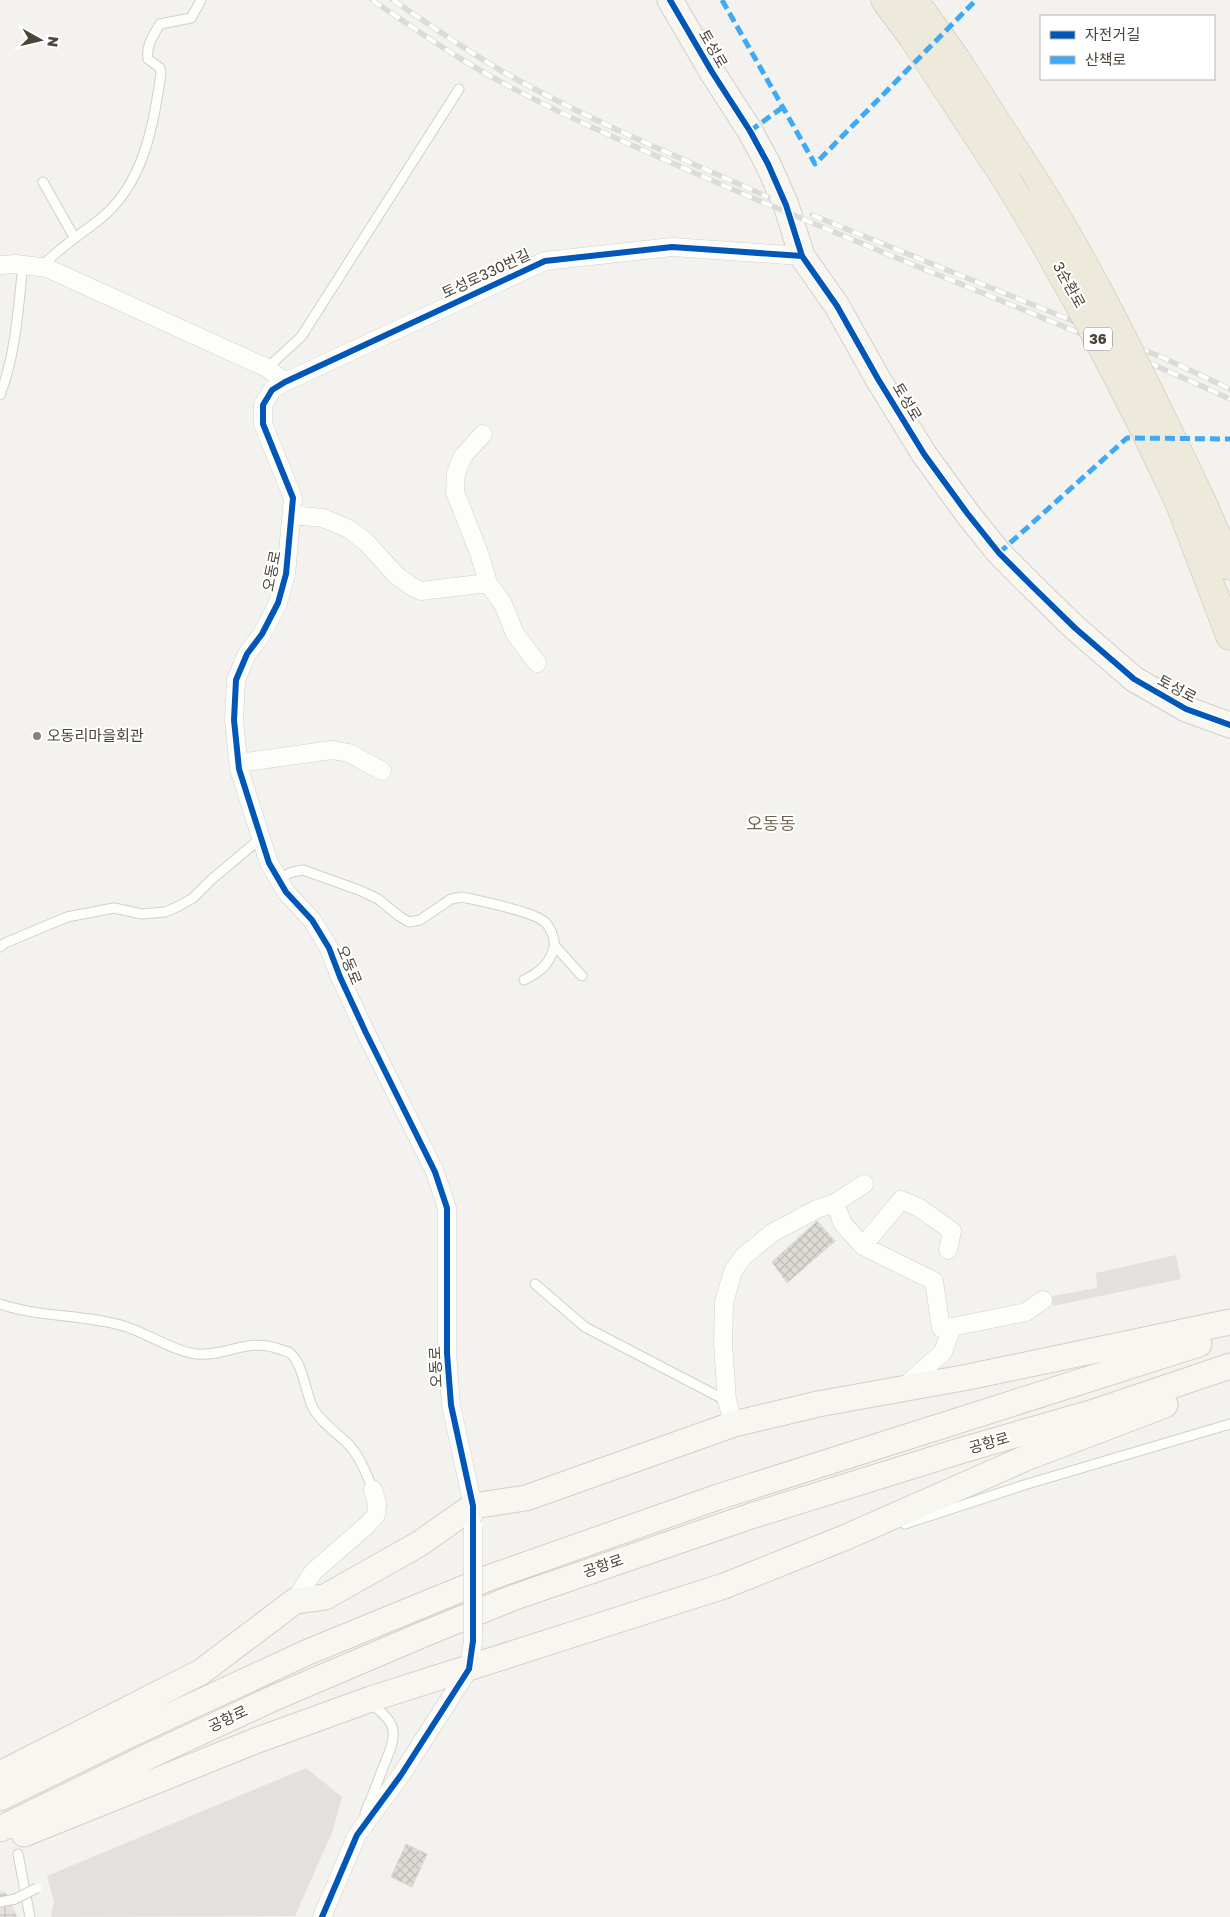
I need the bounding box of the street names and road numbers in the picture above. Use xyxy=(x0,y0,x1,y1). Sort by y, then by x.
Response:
street label: 토성로 xyxy=(696,26,732,71)
street label: 토성로330번길 xyxy=(438,245,533,302)
street label: 3순환로 xyxy=(1050,258,1090,311)
road number: 36 xyxy=(1084,328,1112,350)
street label: 토성로 xyxy=(889,379,926,424)
street label: 오동로 xyxy=(258,549,284,593)
street label: 토성로 xyxy=(1155,670,1200,706)
street label: 오동로 xyxy=(334,942,366,987)
street label: 오동로 xyxy=(425,1346,445,1388)
street label: 공항로 xyxy=(966,1428,1011,1456)
street label: 공항로 xyxy=(580,1550,625,1580)
street label: 공항로 xyxy=(205,1701,250,1735)

